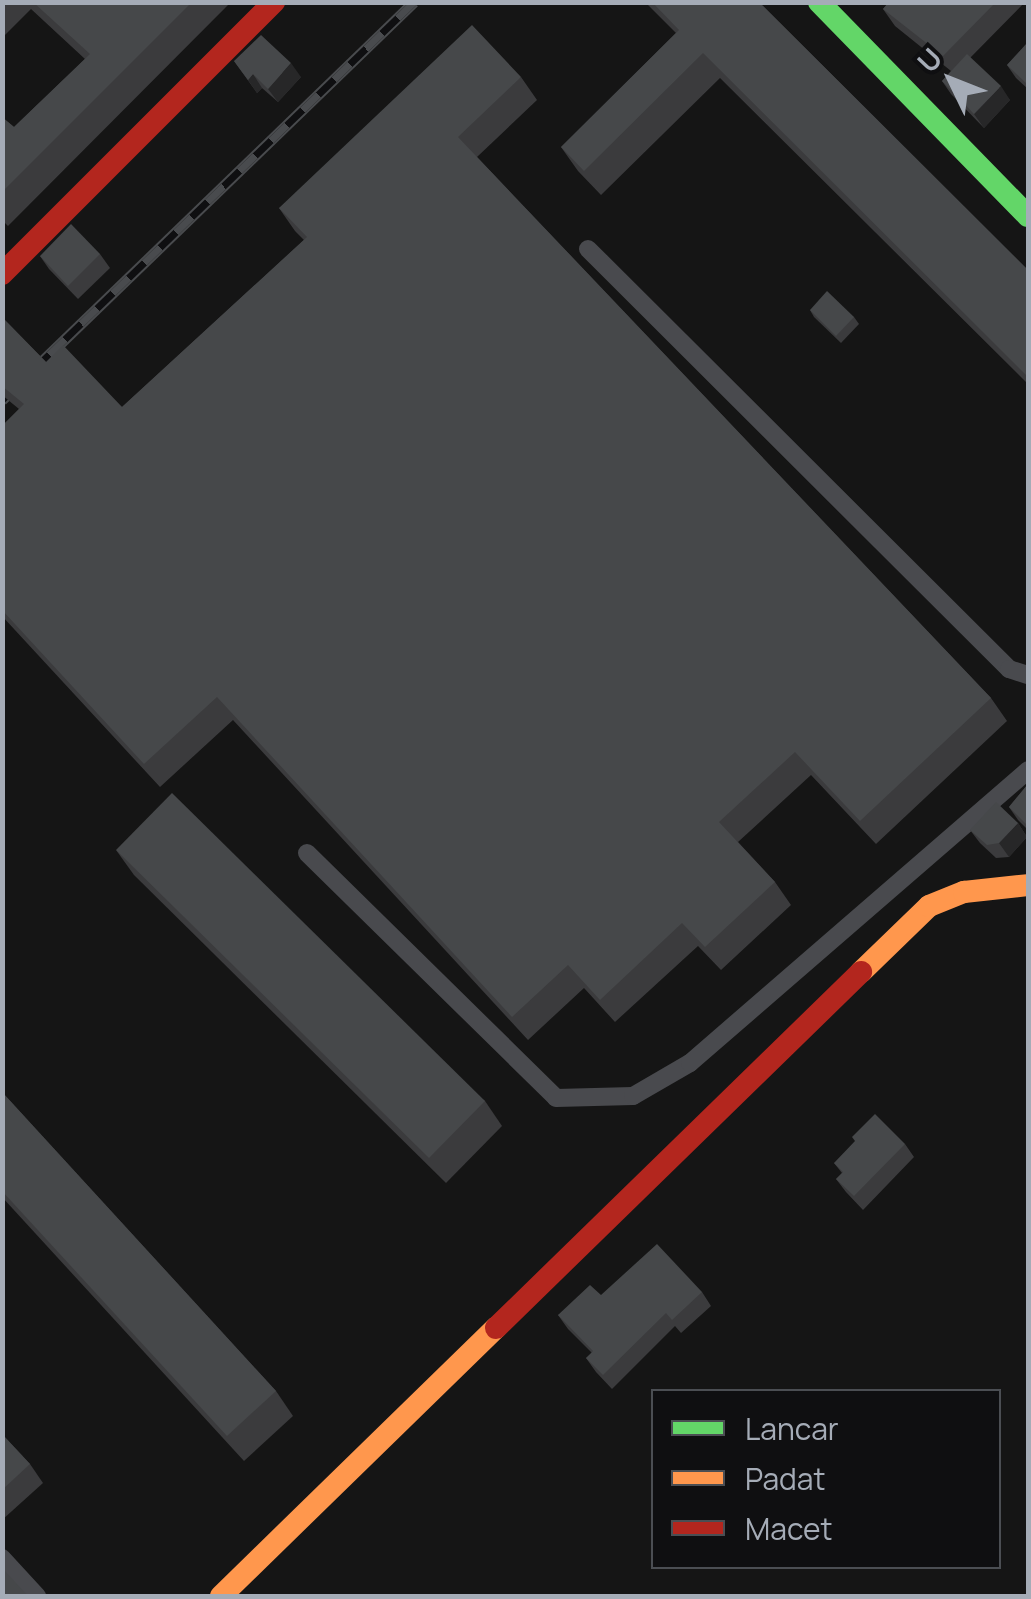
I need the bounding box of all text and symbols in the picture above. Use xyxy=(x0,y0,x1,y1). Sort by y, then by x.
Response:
north arrow xyxy=(901,30,1001,130)
text: U xyxy=(908,39,950,80)
legend xyxy=(651,1389,1001,1569)
text: Lancar xyxy=(745,1408,839,1449)
text: Padat xyxy=(745,1458,826,1499)
text: Macet xyxy=(745,1508,833,1549)

